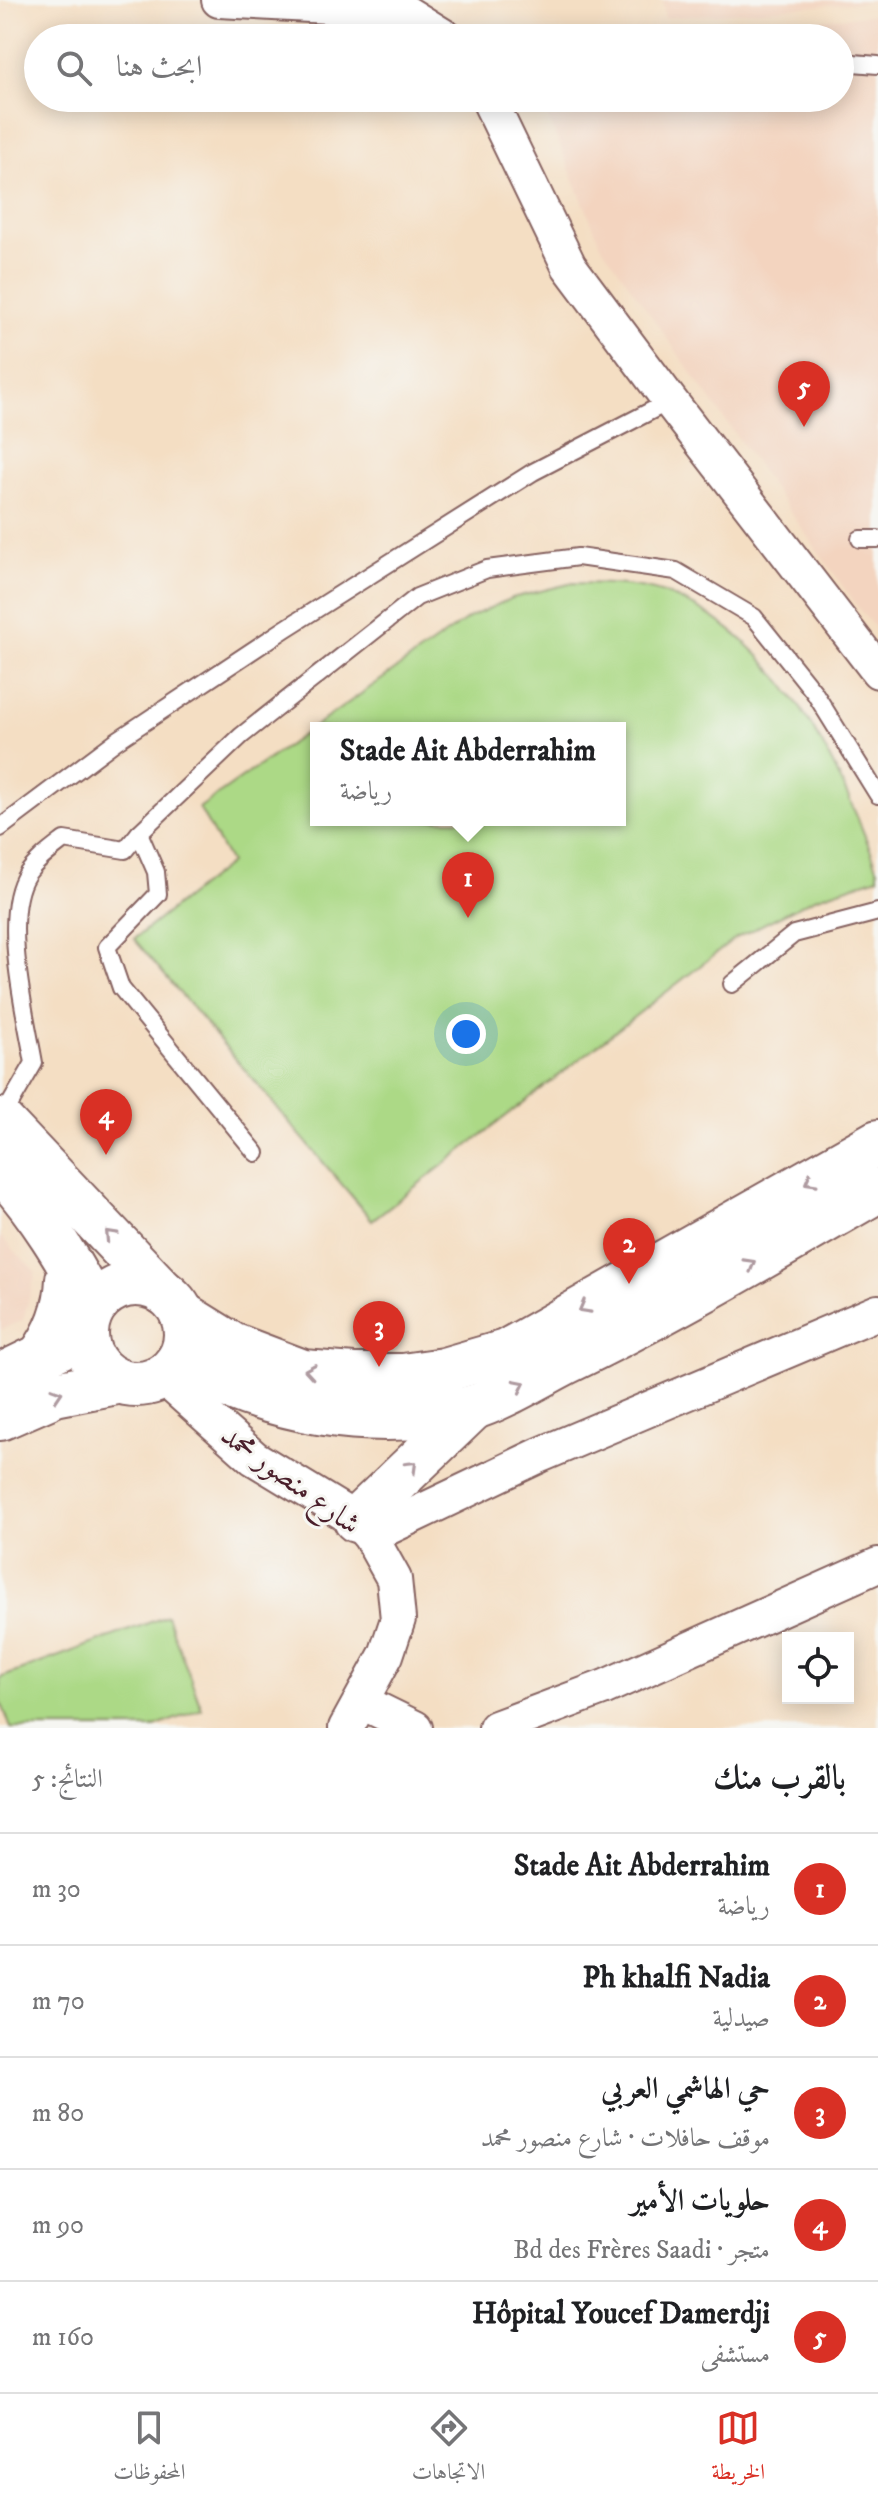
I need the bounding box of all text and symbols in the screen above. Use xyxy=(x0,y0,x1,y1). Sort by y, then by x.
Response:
search box xyxy=(24,24,854,112)
icon: search xyxy=(52,46,96,90)
text: ابحث هنا xyxy=(116,49,202,86)
pin: 5 xyxy=(778,361,830,427)
popup xyxy=(310,722,626,826)
text: Stade Ait Abderrahim xyxy=(340,733,596,770)
text: رياضة xyxy=(340,775,392,808)
pin: 1 xyxy=(442,852,494,918)
your location xyxy=(446,1014,486,1054)
pin: 4 xyxy=(80,1089,132,1155)
one-way arrow xyxy=(804,1171,819,1187)
pin: 2 xyxy=(603,1218,655,1284)
one-way arrow xyxy=(106,1229,120,1244)
one-way arrow xyxy=(741,1258,756,1274)
one-way arrow xyxy=(577,1299,592,1314)
pin: 3 xyxy=(353,1301,405,1367)
one-way arrow xyxy=(304,1364,317,1381)
one-way arrow xyxy=(512,1379,526,1395)
one-way arrow xyxy=(50,1387,63,1403)
street label: شارع منصور محمد xyxy=(210,1417,367,1547)
one-way arrow xyxy=(403,1461,417,1475)
map controls xyxy=(782,1632,854,1704)
button: locate xyxy=(782,1632,854,1704)
text: بالقرب منك xyxy=(713,1757,846,1799)
text: النتائج: 5 xyxy=(32,1763,103,1796)
text: Stade Ait Abderrahim xyxy=(514,1848,770,1885)
text: 30 m xyxy=(32,1873,81,1906)
text: 1 xyxy=(815,1873,825,1906)
text: رياضة xyxy=(718,1890,770,1923)
text: Ph khalfi Nadia xyxy=(583,1960,770,1997)
text: 70 m xyxy=(32,1985,85,2018)
text: 2 xyxy=(814,1985,826,2018)
text: صيدلية xyxy=(713,2002,770,2035)
text: حي الهاشمي العربي xyxy=(601,2071,770,2108)
text: 80 m xyxy=(32,2097,84,2130)
text: 3 xyxy=(815,2097,825,2130)
text: موقف حافلات · شارع منصور محمد xyxy=(481,2122,770,2155)
text: حلويات الأمير xyxy=(630,2183,770,2220)
text: 90 m xyxy=(32,2209,84,2242)
text: 4 xyxy=(813,2209,827,2242)
text: متجر · Bd des Frères Saadi xyxy=(513,2234,770,2267)
text: Hôpital Youcef Damerdji xyxy=(472,2296,770,2333)
text: 160 m xyxy=(32,2321,94,2354)
text: 5 xyxy=(814,2321,826,2354)
text: مستشفى xyxy=(701,2338,770,2371)
tab: المحفوظات xyxy=(113,2406,186,2493)
tab: الاتجاهات xyxy=(412,2406,485,2493)
tab: الخريطة xyxy=(711,2406,765,2493)

